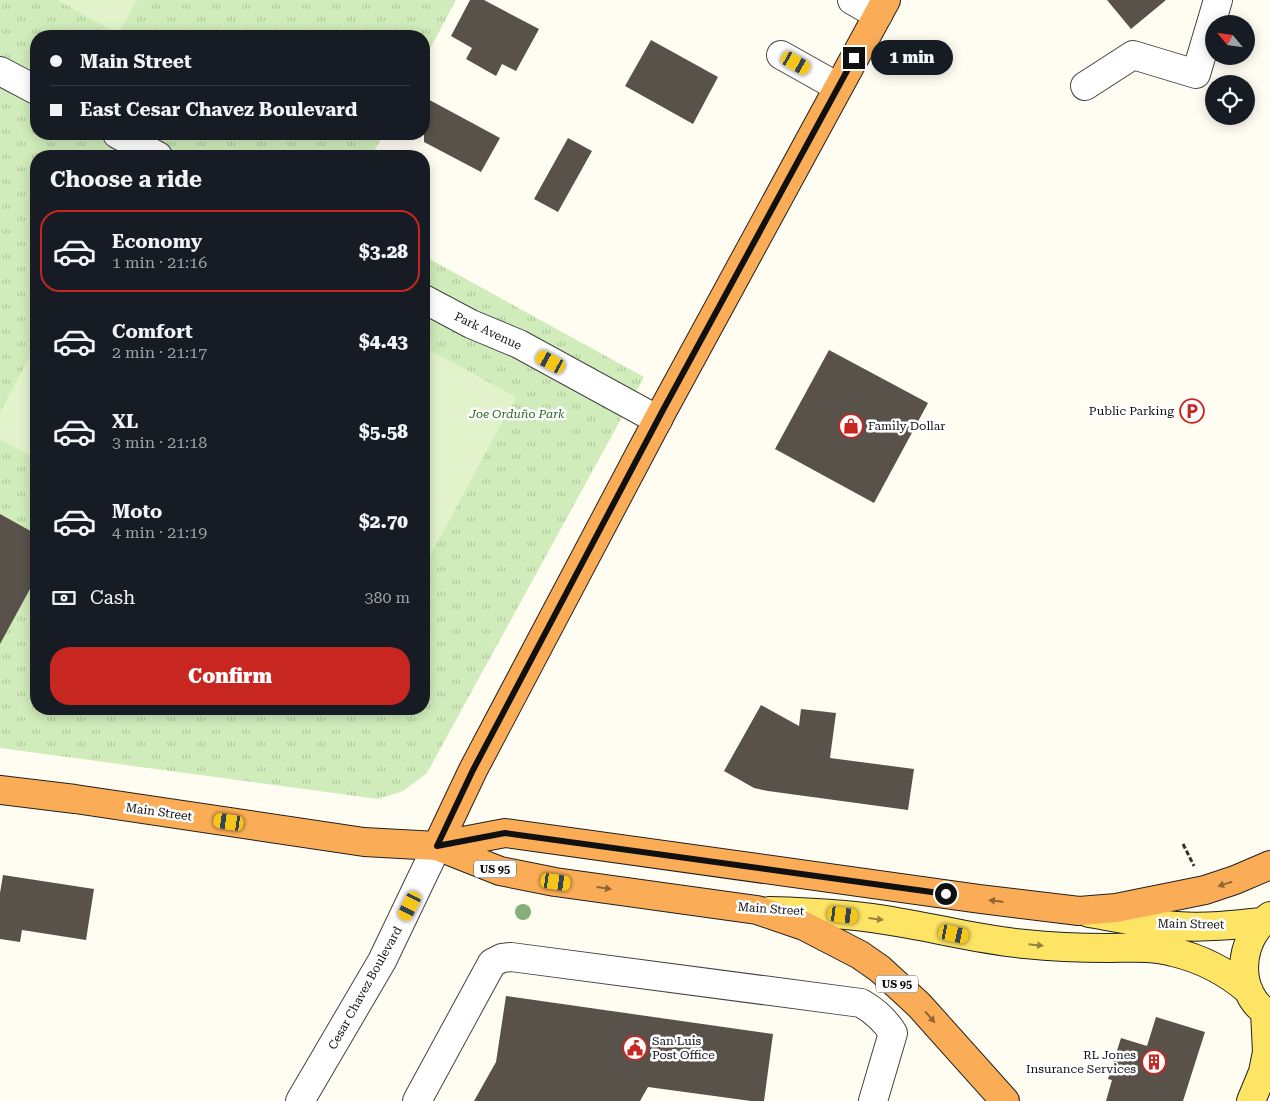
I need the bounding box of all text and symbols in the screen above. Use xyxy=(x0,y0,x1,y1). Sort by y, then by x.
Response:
north arrow xyxy=(1205,15,1255,65)
map controls xyxy=(1205,15,1255,125)
callout: 1 min xyxy=(872,40,954,76)
route end xyxy=(843,47,865,69)
text: 1 min xyxy=(890,48,934,67)
car xyxy=(779,49,812,77)
text: Main Street xyxy=(80,50,192,73)
button: locate xyxy=(1205,75,1255,125)
text: East Cesar Chavez Boulevard xyxy=(80,98,358,121)
text: Choose a ride xyxy=(50,167,202,192)
icon: car xyxy=(52,229,97,274)
text: Economy xyxy=(112,230,202,253)
text: $3.28 xyxy=(359,240,408,263)
text: 1 min · 21:16 xyxy=(112,253,207,272)
street label: Park Avenue xyxy=(452,309,524,353)
icon: car xyxy=(52,319,97,364)
text: Comfort xyxy=(112,320,193,343)
text: $4.43 xyxy=(359,330,408,353)
text: 2 min · 21:17 xyxy=(112,343,207,362)
car xyxy=(534,348,567,376)
parking icon: Public Parking xyxy=(1179,398,1205,424)
place label: Public Parking xyxy=(1089,404,1174,418)
park label: Joe Orduño Park xyxy=(469,407,565,421)
icon: car xyxy=(52,409,97,454)
text: XL xyxy=(112,410,138,433)
shop icon: Family Dollar xyxy=(838,413,864,439)
place label: Family Dollar xyxy=(868,419,945,433)
text: $5.58 xyxy=(359,420,408,443)
text: 3 min · 21:18 xyxy=(112,433,207,452)
icon: car xyxy=(52,499,97,544)
text: Moto xyxy=(112,500,162,523)
text: $2.70 xyxy=(359,510,408,533)
text: 4 min · 21:19 xyxy=(112,523,207,542)
icon: cash xyxy=(50,584,78,612)
text: Cash xyxy=(90,586,135,609)
text: 380 m xyxy=(364,588,410,607)
button: Confirm xyxy=(50,647,410,705)
street label: Main Street xyxy=(125,800,194,824)
car xyxy=(213,812,244,832)
road number: US 95 xyxy=(474,861,516,878)
car xyxy=(540,872,571,892)
one-way arrow xyxy=(1217,880,1232,888)
route start xyxy=(935,883,957,905)
one-way arrow xyxy=(596,885,612,893)
car xyxy=(396,889,423,923)
one-way arrow xyxy=(988,897,1004,905)
street label: Main Street xyxy=(737,900,805,918)
car xyxy=(827,906,858,924)
one-way arrow xyxy=(868,915,884,923)
street label: Main Street xyxy=(1157,916,1225,932)
street label: Cesar Chavez Boulevard xyxy=(325,924,405,1052)
car xyxy=(937,924,970,944)
one-way arrow xyxy=(1028,941,1044,949)
road number: US 95 xyxy=(876,976,918,992)
one-way arrow xyxy=(924,1011,935,1024)
place label: San Luis Post Office xyxy=(652,1034,715,1062)
public building icon: San Luis Post Office xyxy=(622,1035,648,1061)
place label: RL Jones Insurance Services xyxy=(1026,1048,1136,1076)
building icon: RL Jones Insurance Services xyxy=(1141,1049,1167,1075)

